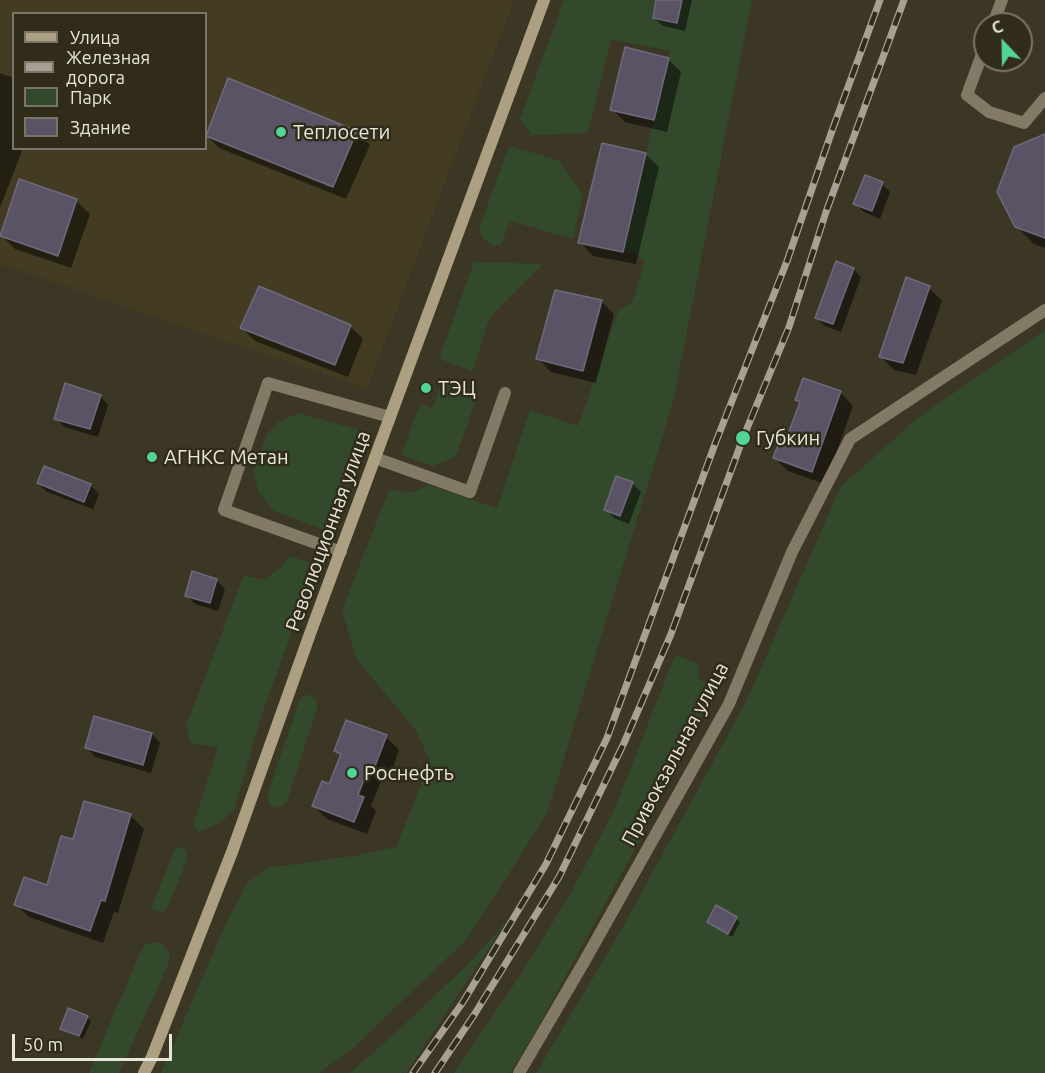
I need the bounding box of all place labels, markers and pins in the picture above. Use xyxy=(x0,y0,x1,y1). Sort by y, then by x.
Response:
place label: Теплосети xyxy=(293,120,390,144)
marker: Теплосети xyxy=(274,125,288,139)
place label: ТЭЦ xyxy=(438,376,476,400)
marker: ТЭЦ xyxy=(419,381,433,395)
place label: Губкин xyxy=(756,426,820,450)
marker: Губкин xyxy=(734,429,752,447)
place label: АГНКС Метан xyxy=(164,445,289,469)
marker: АГНКС Метан xyxy=(145,450,159,464)
place label: Роснефть xyxy=(364,761,454,785)
marker: Роснефть xyxy=(345,766,359,780)

